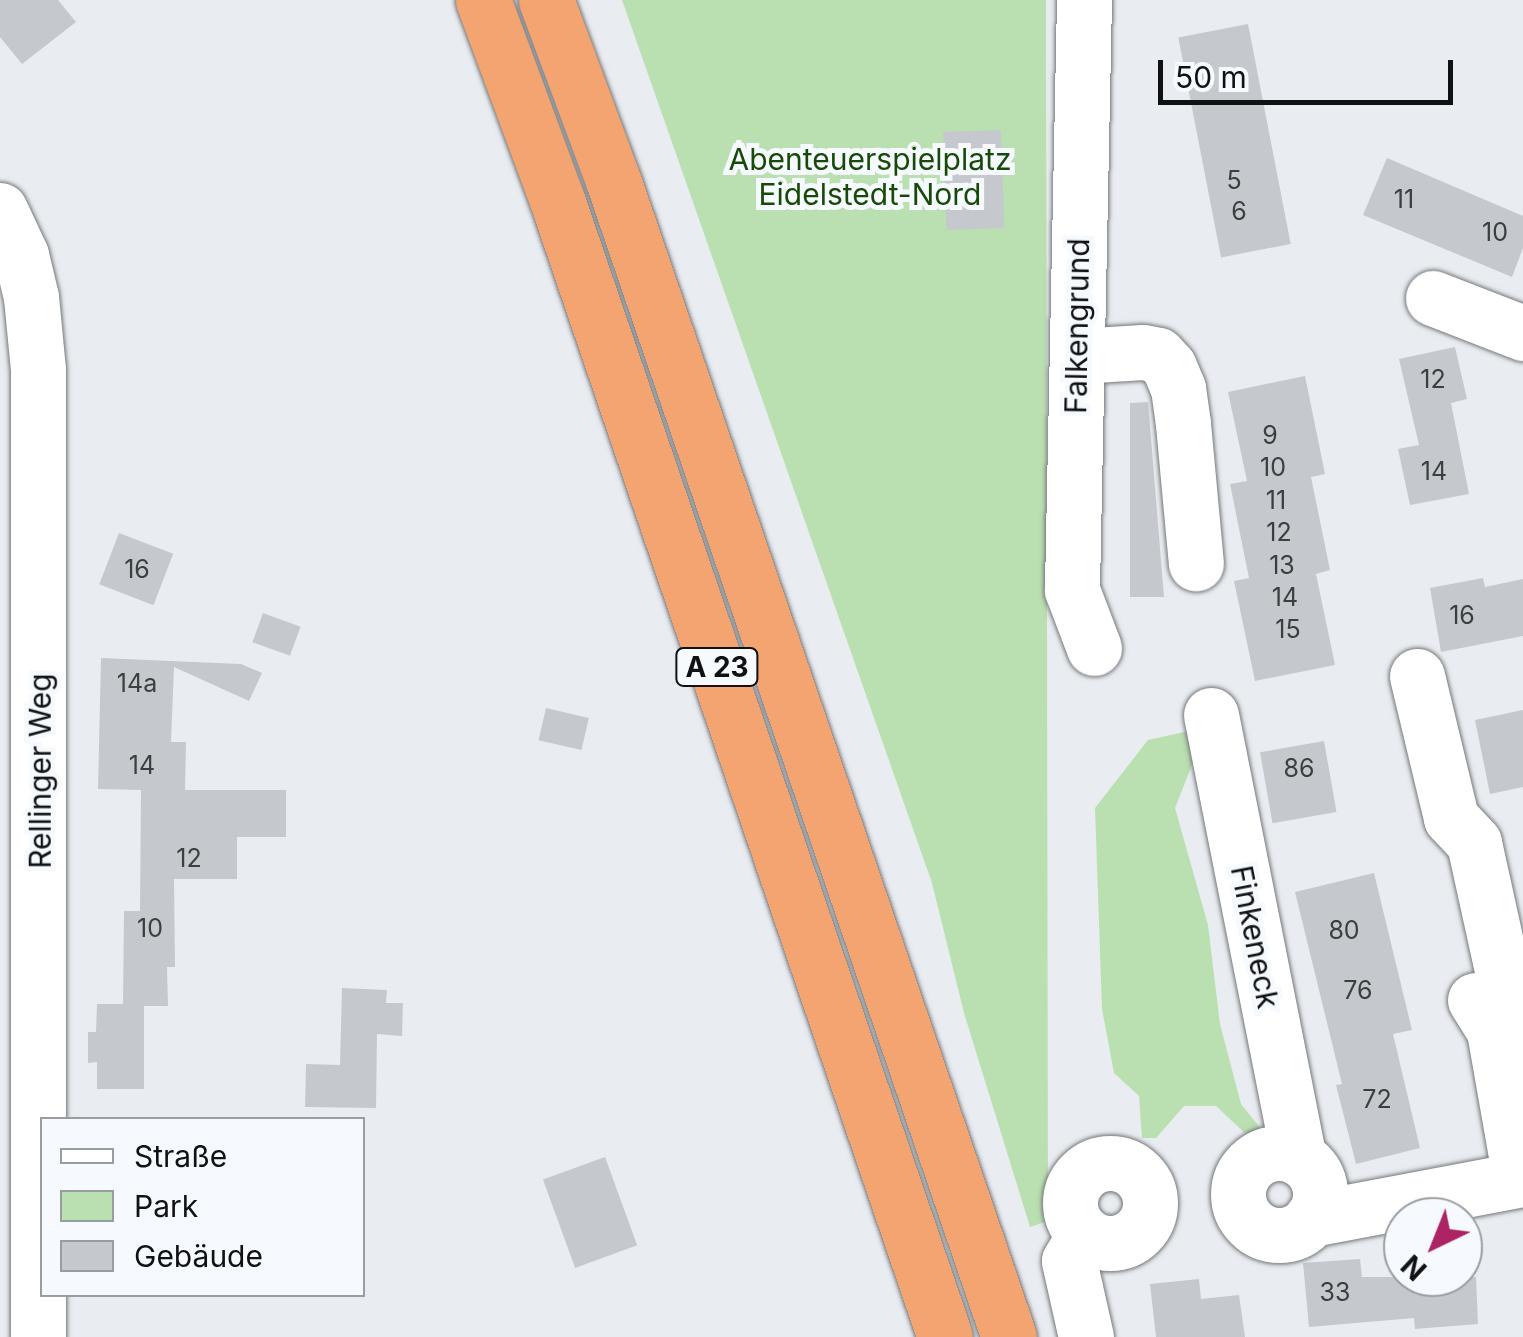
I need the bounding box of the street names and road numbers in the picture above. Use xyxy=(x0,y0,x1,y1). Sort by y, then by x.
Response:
street label: Falkengrund xyxy=(1057,238,1097,414)
road number: A 23 xyxy=(674,644,760,690)
street label: Rellinger Weg xyxy=(22,673,58,869)
street label: Finkeneck xyxy=(1224,862,1286,1012)

